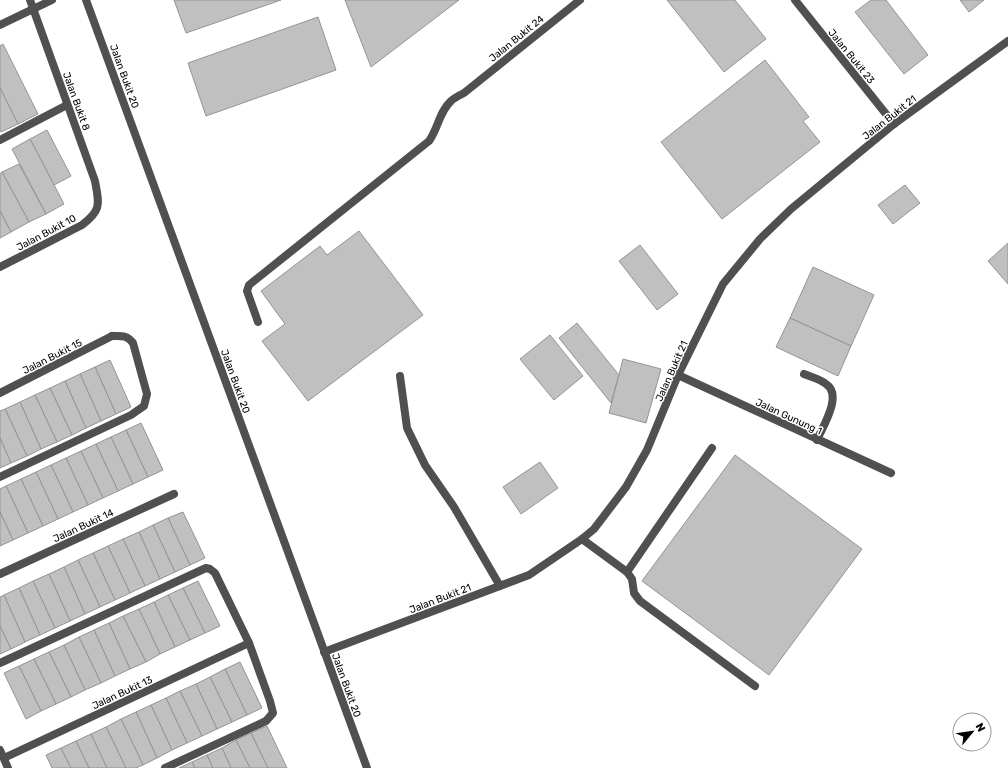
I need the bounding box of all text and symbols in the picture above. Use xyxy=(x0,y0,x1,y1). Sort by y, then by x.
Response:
street label: Jalan Bukit 24 xyxy=(487,13,546,64)
street label: Jalan Bukit 23 xyxy=(826,27,877,86)
street label: Jalan Bukit 20 xyxy=(107,43,141,110)
street label: Jalan Bukit 8 xyxy=(60,70,92,132)
street label: Jalan Bukit 21 xyxy=(860,93,919,143)
street label: Jalan Bukit 10 xyxy=(15,212,78,254)
street label: Jalan Bukit 15 xyxy=(21,337,84,377)
street label: Jalan Bukit 21 xyxy=(653,339,691,404)
street label: Jalan Bukit 20 xyxy=(218,348,252,415)
street label: Jalan Gunung 1 xyxy=(753,396,824,438)
street label: Jalan Bukit 14 xyxy=(51,507,116,545)
street label: Jalan Bukit 21 xyxy=(408,582,473,616)
street label: Jalan Bukit 20 xyxy=(329,652,363,719)
street label: Jalan Bukit 13 xyxy=(90,674,155,712)
north arrow xyxy=(952,712,992,752)
text: N xyxy=(973,721,988,734)

